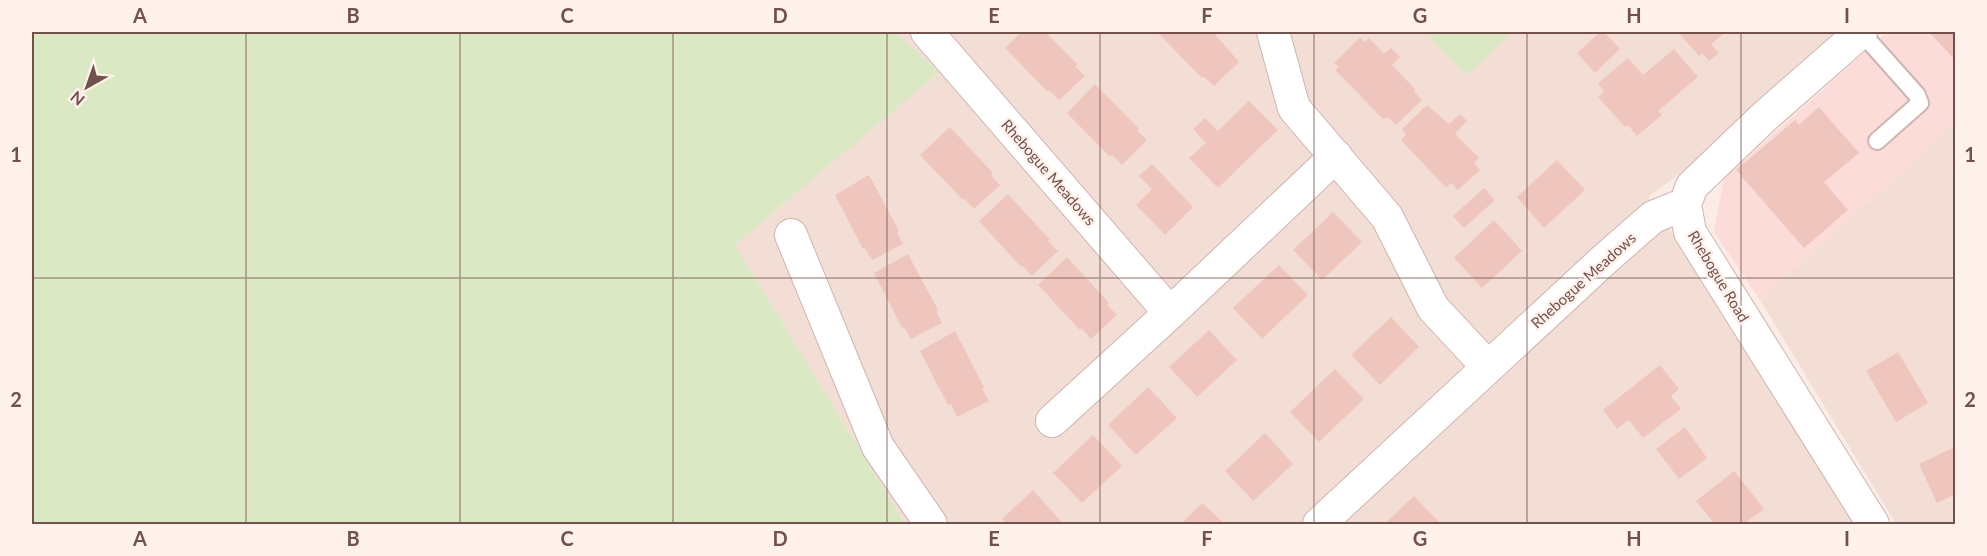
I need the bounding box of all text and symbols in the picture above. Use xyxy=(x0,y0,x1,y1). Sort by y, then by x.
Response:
text: A xyxy=(132,3,147,27)
text: B xyxy=(346,3,360,27)
text: C xyxy=(560,3,574,27)
text: D xyxy=(772,3,788,27)
text: E xyxy=(988,3,1000,27)
text: F xyxy=(1201,3,1213,27)
text: G xyxy=(1413,3,1427,27)
text: H xyxy=(1626,3,1642,27)
text: I xyxy=(1844,3,1850,27)
north arrow xyxy=(57,57,117,117)
text: N xyxy=(66,88,88,110)
street label: Rhebogue Meadows xyxy=(998,115,1100,229)
text: 1 xyxy=(10,142,22,166)
text: 1 xyxy=(1964,142,1976,166)
street label: Rhebogue Road xyxy=(1685,227,1753,325)
street label: Rhebogue Meadows xyxy=(1527,228,1639,332)
text: 2 xyxy=(10,387,22,411)
text: 2 xyxy=(1964,387,1976,411)
text: A xyxy=(132,526,147,550)
text: B xyxy=(346,526,360,550)
text: C xyxy=(560,526,574,550)
text: D xyxy=(772,526,788,550)
text: E xyxy=(988,526,1000,550)
text: F xyxy=(1201,526,1213,550)
text: G xyxy=(1413,526,1427,550)
text: H xyxy=(1626,526,1642,550)
text: I xyxy=(1844,526,1850,550)

